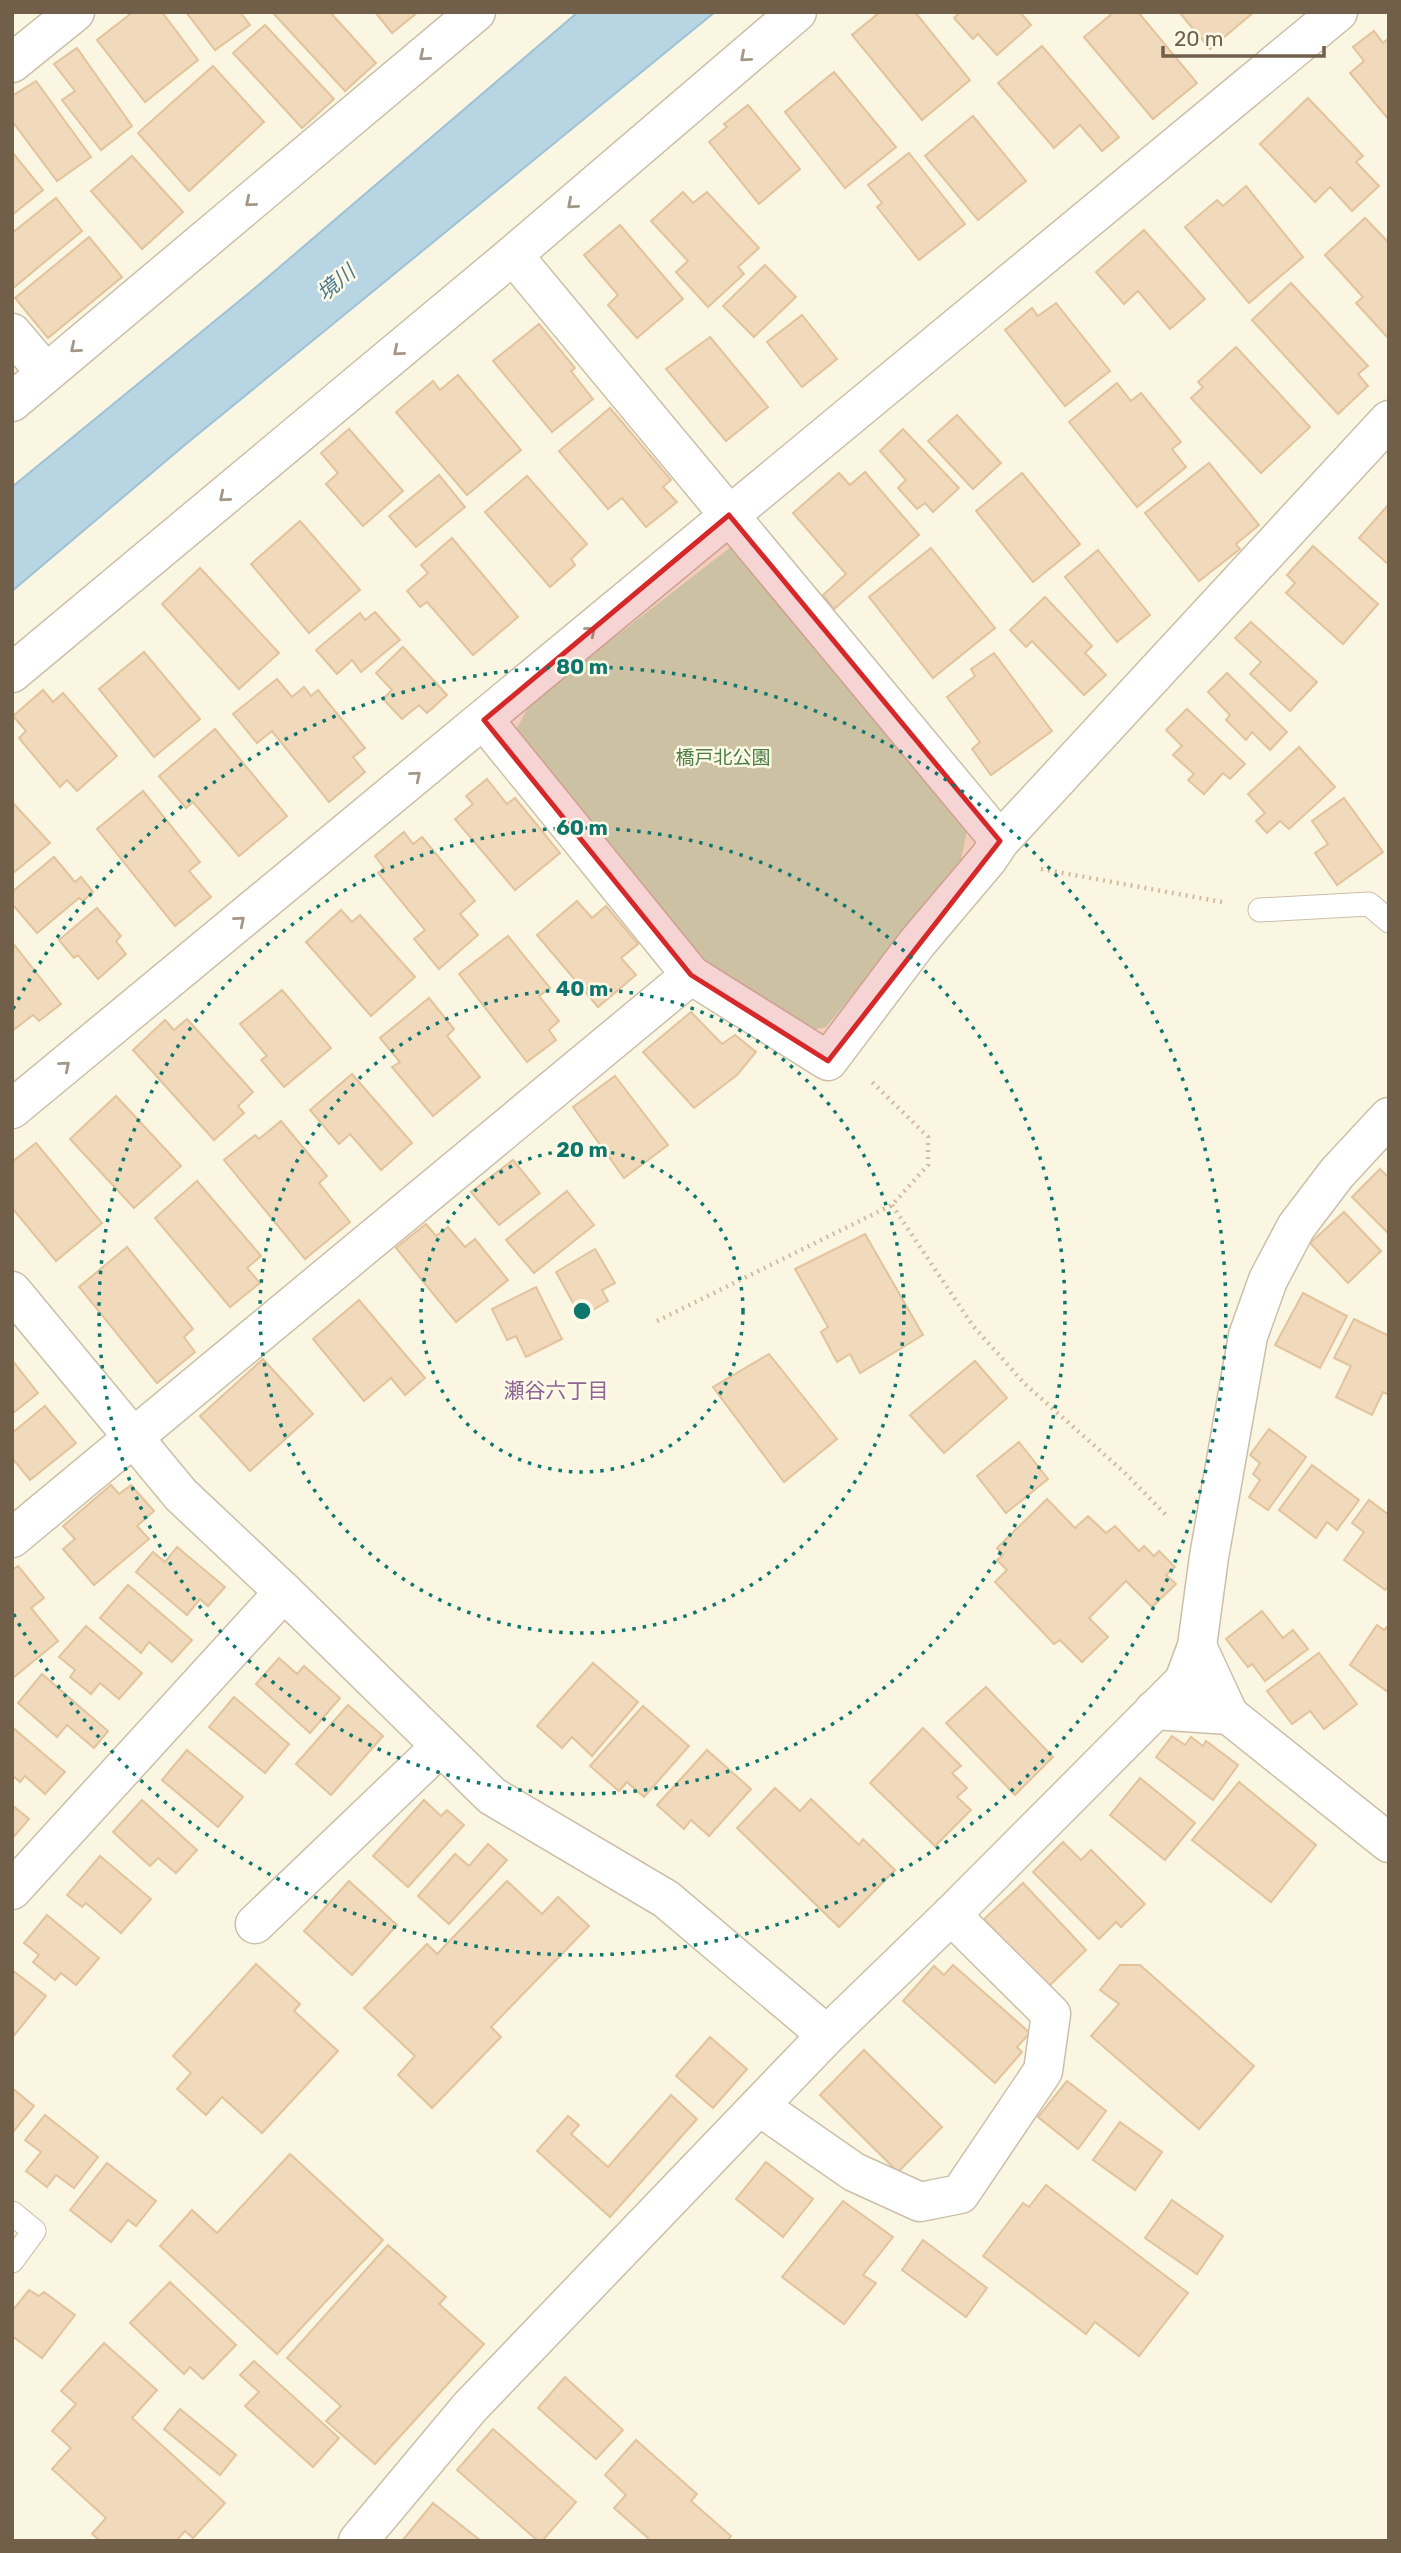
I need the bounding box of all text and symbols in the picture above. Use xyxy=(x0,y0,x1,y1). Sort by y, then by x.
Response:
scale bar xyxy=(1163,14,1324,58)
text: 20 m xyxy=(1174,26,1223,51)
one-way arrow xyxy=(419,48,432,60)
one-way arrow xyxy=(741,49,754,61)
one-way arrow xyxy=(245,194,258,206)
one-way arrow xyxy=(568,196,580,209)
water label: 境川 xyxy=(312,258,361,306)
one-way arrow xyxy=(71,340,83,353)
one-way arrow xyxy=(394,343,407,355)
one-way arrow xyxy=(219,489,232,501)
one-way arrow xyxy=(582,627,595,639)
text: 80 m xyxy=(556,654,608,679)
park label: 橋戸北公園 xyxy=(675,746,771,769)
one-way arrow xyxy=(407,772,420,784)
text: 60 m xyxy=(556,815,608,840)
one-way arrow xyxy=(232,917,245,929)
text: 40 m xyxy=(556,976,608,1001)
one-way arrow xyxy=(56,1062,69,1074)
text: 20 m xyxy=(556,1137,608,1162)
centre of rings xyxy=(570,1299,594,1323)
district label: 瀬谷六丁目 xyxy=(504,1378,609,1403)

